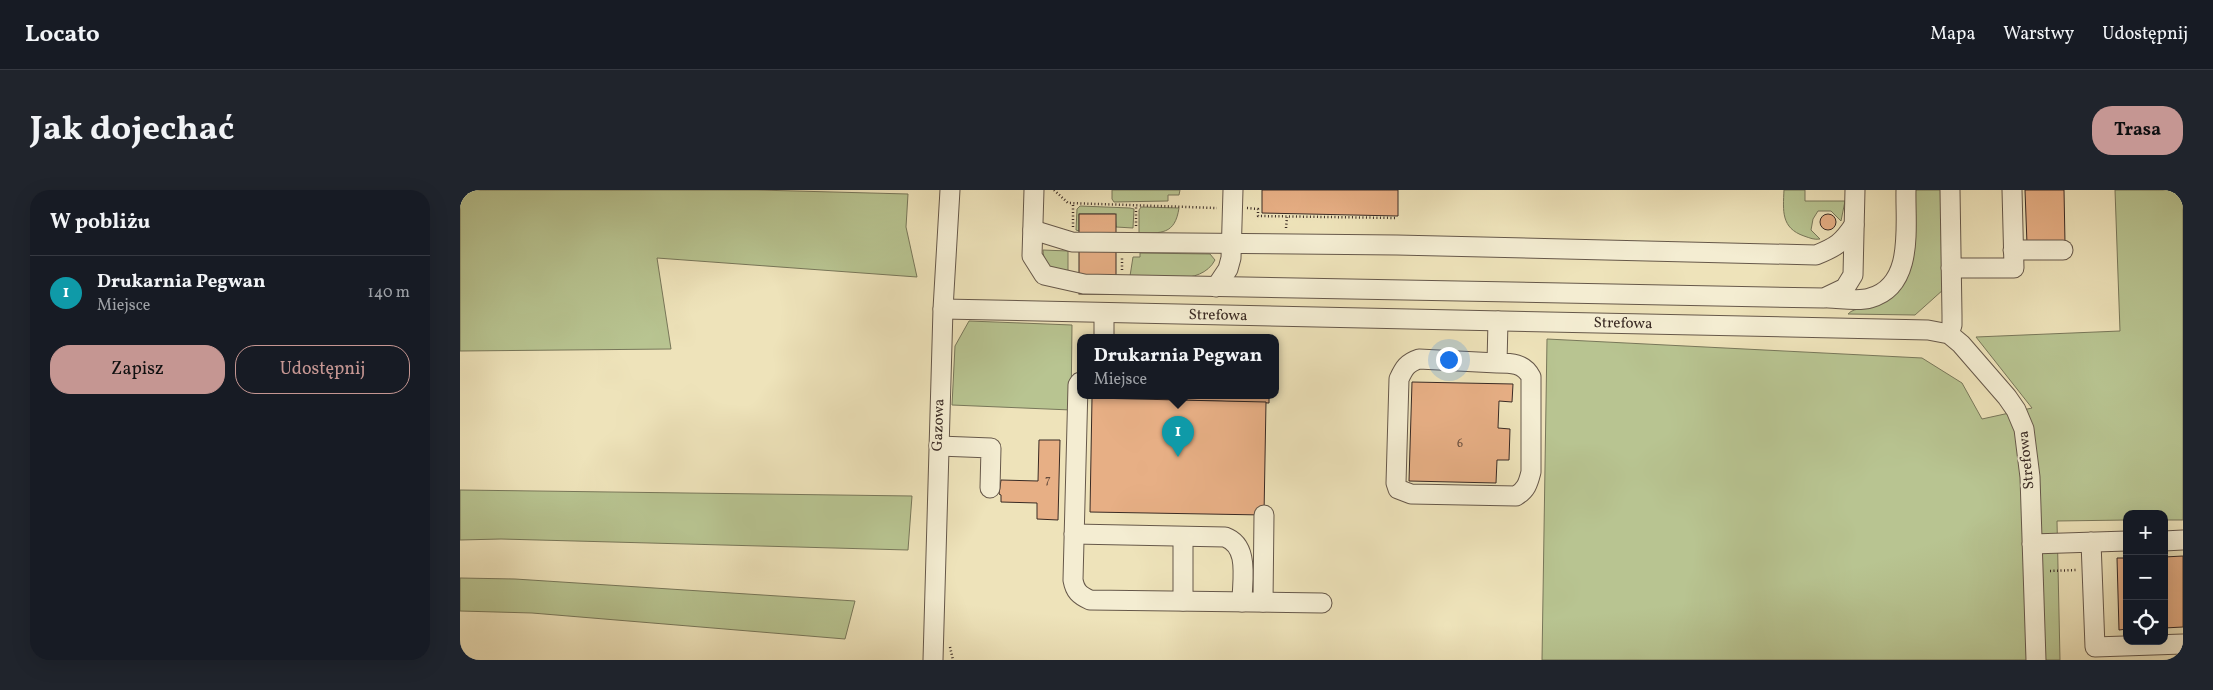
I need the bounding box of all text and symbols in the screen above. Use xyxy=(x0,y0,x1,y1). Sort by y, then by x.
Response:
text: Locato xyxy=(25,18,100,52)
text: Mapa xyxy=(1930,22,1975,47)
text: Warstwy xyxy=(2003,22,2074,47)
text: Udostępnij xyxy=(2102,22,2188,47)
text: Jak dojechać xyxy=(30,106,234,154)
button: Trasa xyxy=(2092,106,2183,155)
text: W pobliżu xyxy=(50,208,150,237)
text: Drukarnia Pegwan xyxy=(97,269,265,295)
text: 1 xyxy=(63,282,69,304)
text: 140 m xyxy=(368,282,410,304)
text: Miejsce xyxy=(97,295,150,317)
street label: Strefowa xyxy=(1188,305,1248,327)
street label: Strefowa xyxy=(1593,313,1653,335)
popup xyxy=(1077,334,1279,399)
text: Drukarnia Pegwan xyxy=(1094,343,1262,369)
button: Zapisz xyxy=(50,345,225,394)
button: Udostępnij xyxy=(235,345,410,394)
your location xyxy=(1436,347,1462,373)
text: Miejsce xyxy=(1094,369,1147,391)
street label: Gazowa xyxy=(928,398,950,452)
pin: 1 xyxy=(1162,416,1194,457)
street label: Strefowa xyxy=(2013,430,2041,490)
house number: 6 xyxy=(1457,436,1463,452)
house number: 7 xyxy=(1045,472,1051,488)
map controls xyxy=(2123,510,2168,645)
button: + xyxy=(2123,510,2168,555)
button: − xyxy=(2123,555,2168,600)
button: locate xyxy=(2123,600,2168,645)

